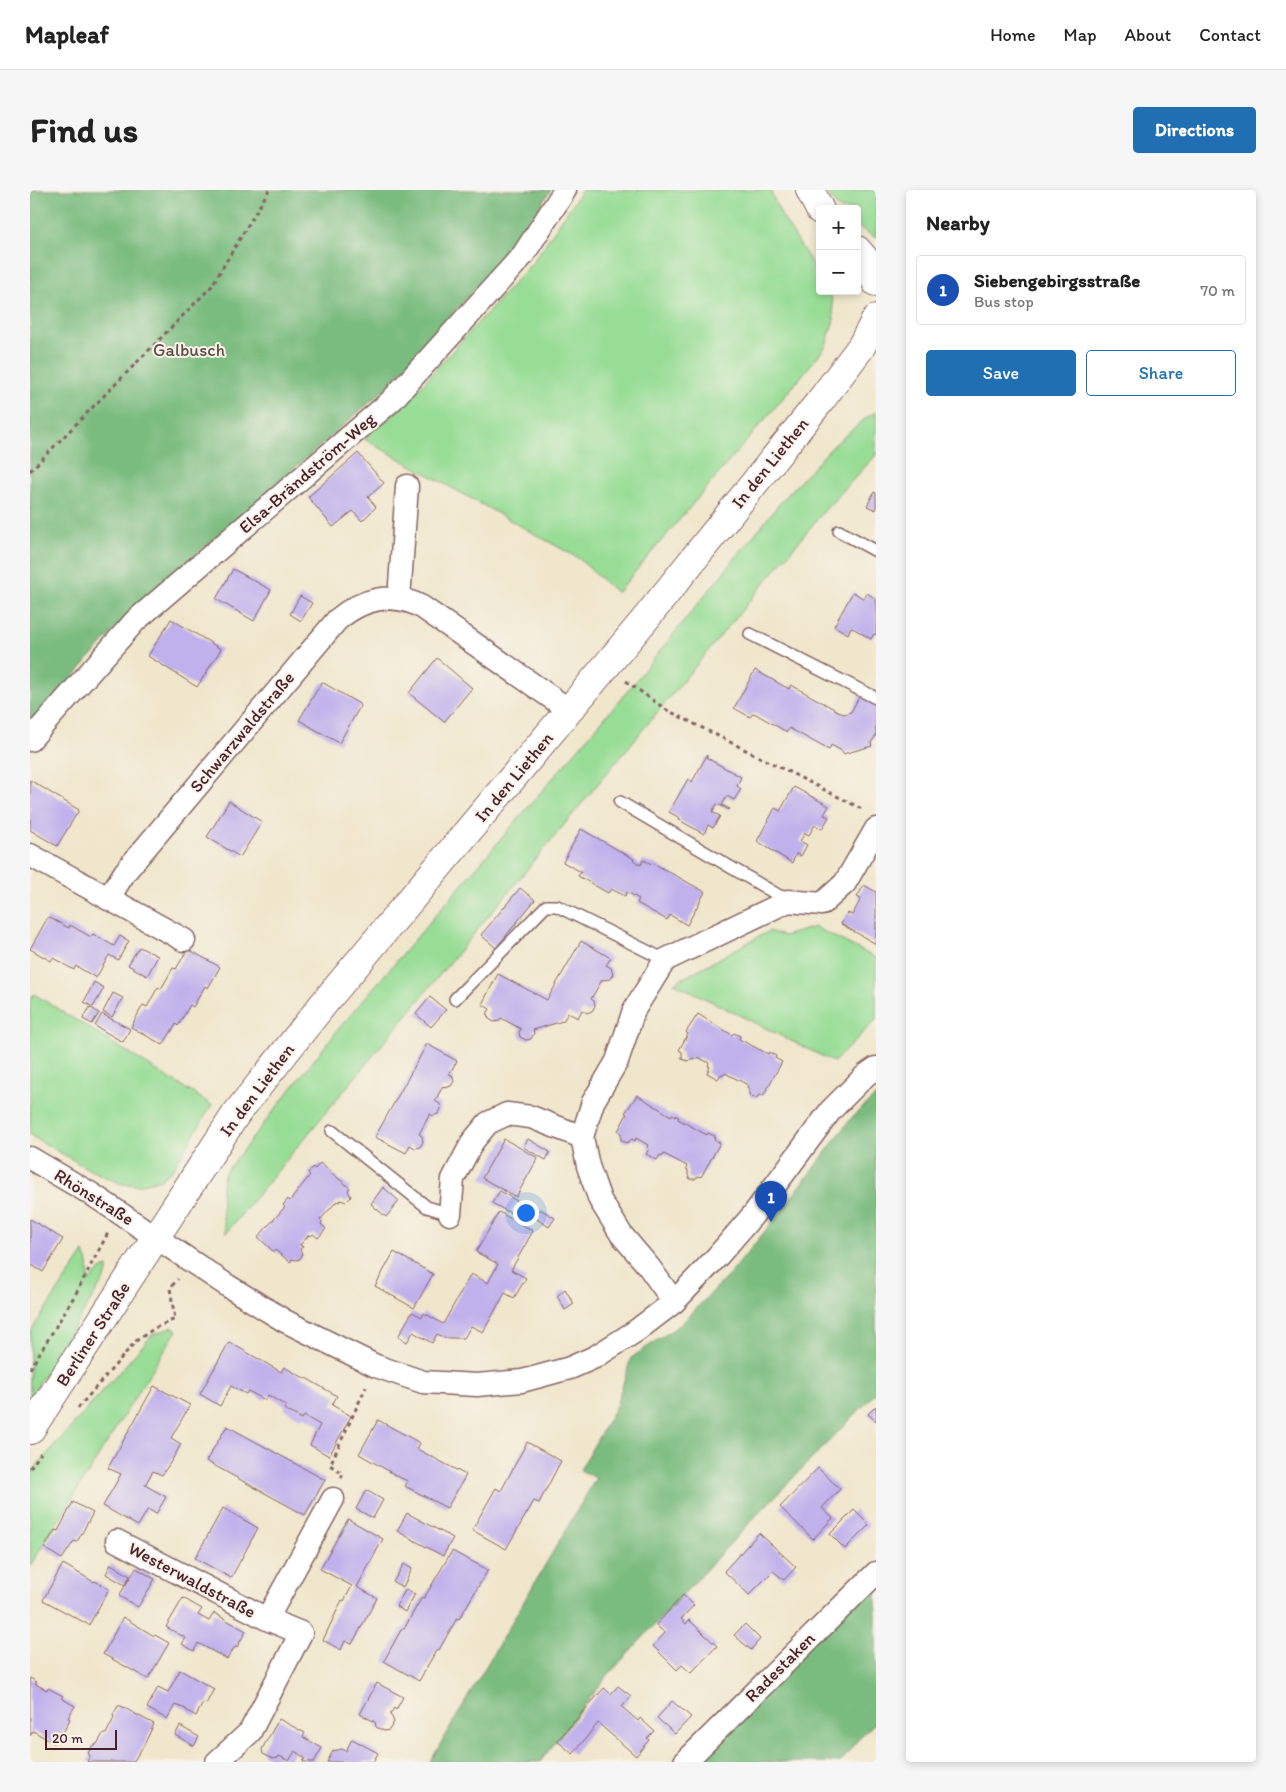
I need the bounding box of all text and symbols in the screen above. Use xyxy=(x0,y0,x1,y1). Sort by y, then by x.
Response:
text: Mapleaf xyxy=(25,20,109,49)
text: Home xyxy=(990,24,1036,46)
text: Map xyxy=(1064,24,1097,46)
text: About xyxy=(1125,24,1171,46)
text: Contact xyxy=(1199,24,1261,46)
button: Directions xyxy=(1133,107,1256,153)
text: Find us xyxy=(30,109,138,151)
map controls xyxy=(816,205,861,295)
button: + xyxy=(816,205,861,250)
text: Nearby xyxy=(926,210,990,235)
button: − xyxy=(816,250,861,295)
text: Siebengebirgsstraße xyxy=(974,269,1140,292)
text: 1 xyxy=(939,281,947,300)
text: 70 m xyxy=(1200,281,1235,300)
text: Bus stop xyxy=(974,292,1034,311)
park label: Galbusch xyxy=(153,339,225,361)
button: Save xyxy=(926,350,1076,396)
button: Share xyxy=(1086,350,1236,396)
street label: Elsa-Brändström-Weg xyxy=(234,407,380,538)
street label: In den Liethen xyxy=(727,413,813,513)
street label: Schwarzwaldstraße xyxy=(185,667,299,797)
street label: In den Liethen xyxy=(470,728,558,826)
street label: In den Liethen xyxy=(215,1039,299,1141)
street label: Rhönstraße xyxy=(50,1164,138,1230)
pin: 1 xyxy=(755,1181,787,1222)
your location xyxy=(513,1200,539,1226)
street label: Berliner Straße xyxy=(51,1278,135,1390)
street label: Westerwaldstraße xyxy=(125,1537,259,1623)
street label: Radestaken xyxy=(740,1627,820,1707)
scale bar xyxy=(45,1727,118,1750)
text: 20 m xyxy=(52,1730,83,1747)

